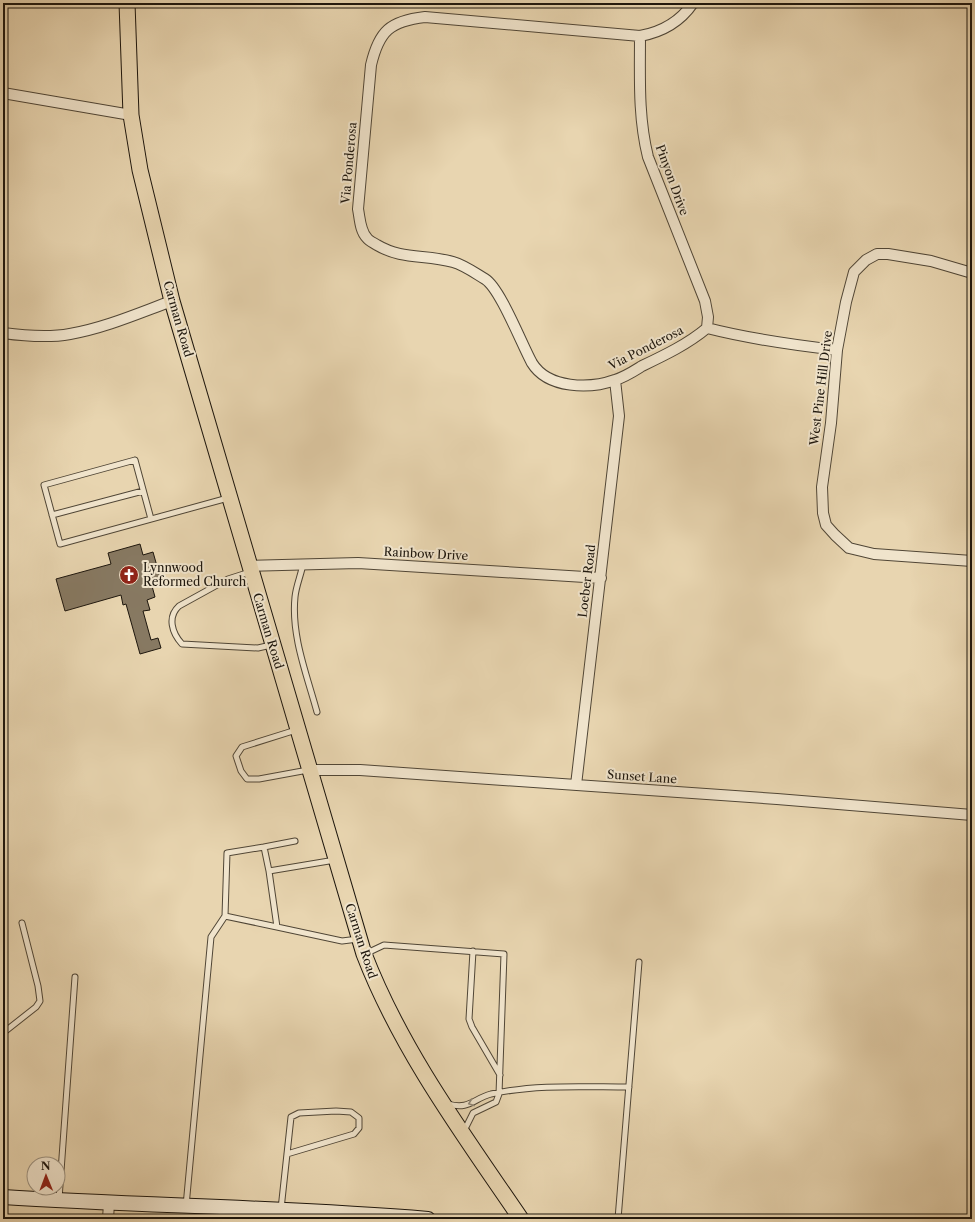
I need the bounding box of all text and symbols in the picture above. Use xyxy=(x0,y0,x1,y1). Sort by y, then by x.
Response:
street label: Via Ponderosa xyxy=(337,121,360,205)
street label: Pinyon Drive xyxy=(653,142,692,218)
street label: Carman Road xyxy=(160,279,197,359)
street label: Via Ponderosa xyxy=(605,322,686,373)
street label: West Pine Hill Drive xyxy=(806,329,835,447)
street label: Loeber Road xyxy=(575,543,599,618)
street label: Rainbow Drive xyxy=(383,544,469,563)
place label: Lynnwood Reformed Church xyxy=(143,560,247,589)
church icon: Lynnwood Reformed Church xyxy=(118,564,140,586)
street label: Carman Road xyxy=(250,591,287,671)
street label: Sunset Lane xyxy=(607,767,678,786)
street label: Carman Road xyxy=(342,901,381,981)
one-way arrow xyxy=(468,1099,475,1107)
north arrow xyxy=(26,1156,66,1196)
text: N xyxy=(41,1159,51,1173)

